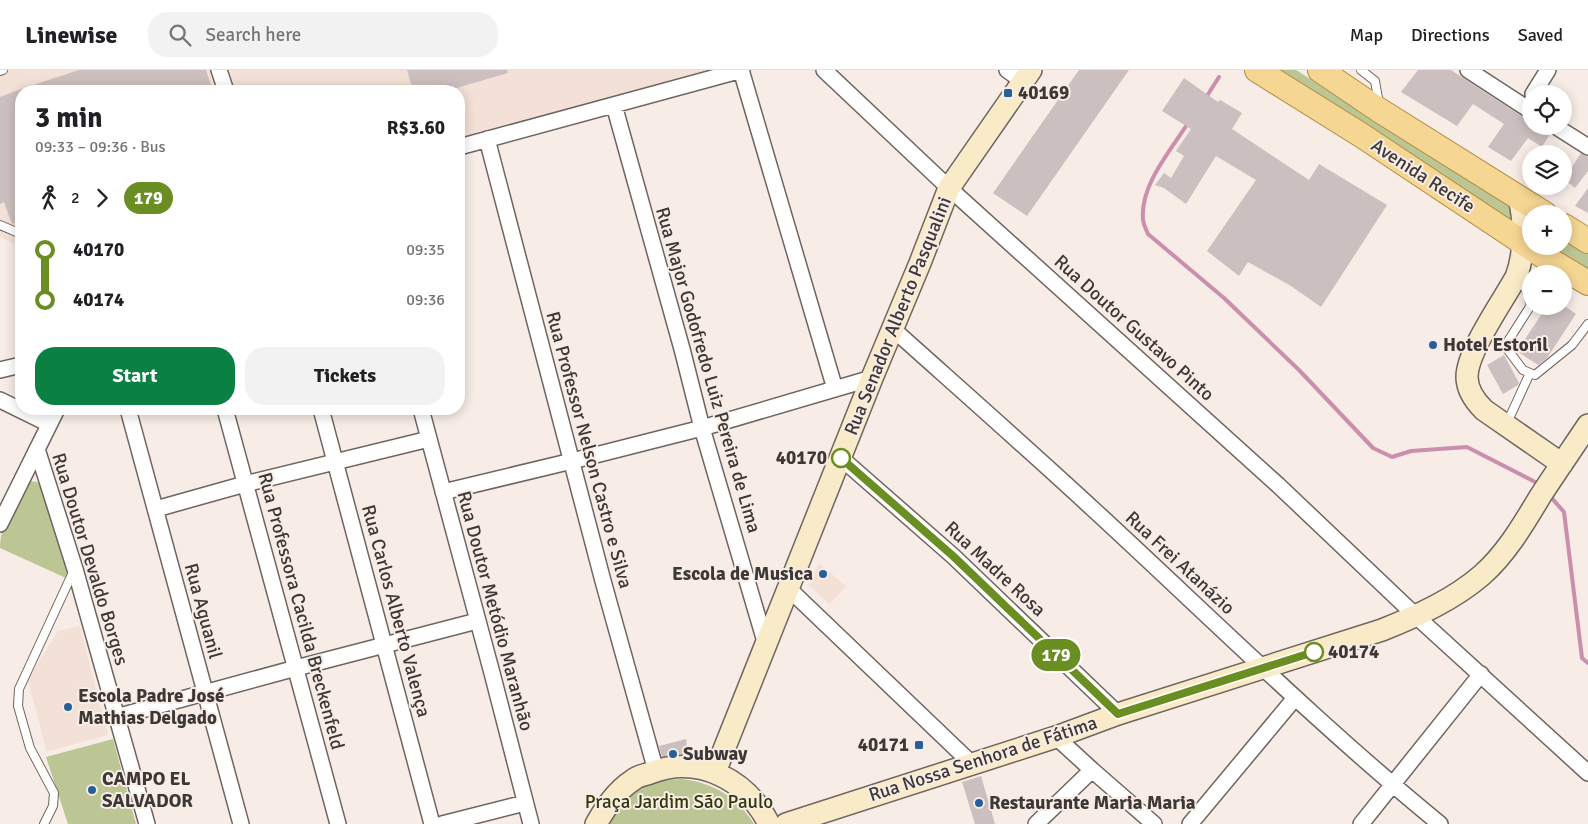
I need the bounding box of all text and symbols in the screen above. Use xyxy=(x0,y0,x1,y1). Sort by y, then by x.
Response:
search box xyxy=(148,12,498,57)
text: Linewise xyxy=(25,20,118,50)
icon: search xyxy=(166,21,194,49)
text: Search here xyxy=(206,23,301,47)
text: Map xyxy=(1350,24,1383,46)
text: Directions xyxy=(1411,24,1490,46)
text: Saved xyxy=(1518,24,1563,46)
place label: 40169 xyxy=(1018,81,1069,105)
map controls xyxy=(1522,85,1572,315)
button: locate xyxy=(1522,85,1572,135)
marker: 40169 xyxy=(1002,87,1014,99)
text: 3 min xyxy=(35,101,103,135)
text: R$3.60 xyxy=(387,116,445,140)
street label: Avenida Recife xyxy=(1366,133,1480,219)
text: 09:33 – 09:36 · Bus xyxy=(35,137,166,157)
button: layers xyxy=(1522,145,1572,195)
icon: walk xyxy=(35,184,63,212)
icon: forward xyxy=(88,184,116,212)
text: 179 xyxy=(134,187,163,209)
text: 2 xyxy=(71,188,80,208)
street label: Rua Senador Alberto Pasqualini xyxy=(839,193,957,439)
street label: Rua Major Godofredo Luiz Pereira de Lima xyxy=(650,204,766,536)
button: + xyxy=(1522,205,1572,255)
text: 40170 xyxy=(73,238,124,262)
text: 09:35 xyxy=(406,240,445,260)
street label: Rua Doutor Gustavo Pinto xyxy=(1049,250,1219,406)
button: − xyxy=(1522,265,1572,315)
text: 40174 xyxy=(73,288,124,312)
text: 09:36 xyxy=(406,290,445,310)
street label: Rua Professor Nelson Castro e Silva xyxy=(540,309,638,591)
place label: Hotel Estoril xyxy=(1443,333,1548,357)
marker: Hotel Estoril xyxy=(1427,339,1439,351)
button: Start xyxy=(35,347,235,405)
button: Tickets xyxy=(245,347,445,405)
place label: 40170 xyxy=(776,446,827,470)
marker: 40170 xyxy=(831,448,851,468)
street label: Rua Doutor Devaldo Borges xyxy=(46,450,134,668)
street label: Rua Professora Cacilda Breckenfeld xyxy=(252,470,350,752)
street label: Rua Doutor Metódio Maranhão xyxy=(451,488,539,734)
street label: Rua Carlos Alberto Valença xyxy=(356,502,436,720)
street label: Rua Frei Atanázio xyxy=(1120,506,1240,620)
street label: Rua Madre Rosa xyxy=(939,516,1051,622)
street label: Rua Aguanil xyxy=(179,561,227,661)
place label: Escola de Musica xyxy=(672,562,813,586)
marker: Escola de Musica xyxy=(817,568,829,580)
line badge: 179 xyxy=(1027,639,1085,671)
place label: 40174 xyxy=(1328,640,1379,664)
marker: 40174 xyxy=(1304,642,1324,662)
text: 179 xyxy=(1041,644,1071,666)
place label: Escola Padre José Mathias Delgado xyxy=(78,684,224,730)
marker: Escola Padre José Mathias Delgado xyxy=(62,701,74,713)
street label: Rua Nossa Senhora de Fátima xyxy=(866,711,1100,807)
place label: 40171 xyxy=(858,733,909,757)
marker: 40171 xyxy=(913,739,925,751)
place label: Subway xyxy=(683,742,748,766)
marker: Subway xyxy=(667,748,679,760)
place label: CAMPO EL SALVADOR xyxy=(102,767,193,813)
marker: CAMPO EL SALVADOR xyxy=(86,784,98,796)
park label: Praça Jardim São Paulo xyxy=(585,790,773,814)
place label: Restaurante Maria Maria xyxy=(989,791,1196,815)
marker: Restaurante Maria Maria xyxy=(973,797,985,809)

